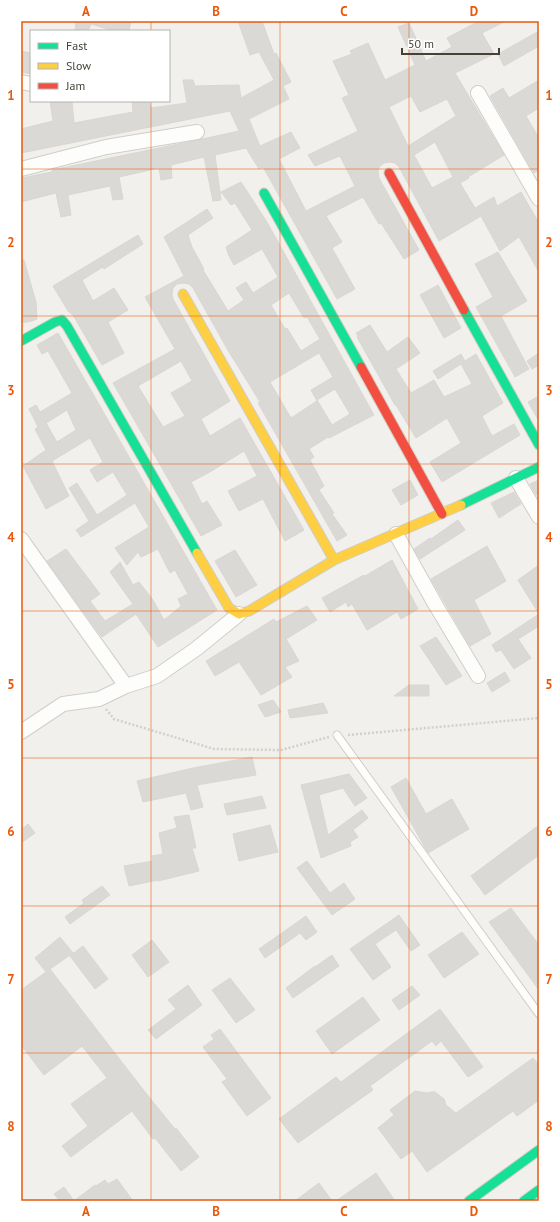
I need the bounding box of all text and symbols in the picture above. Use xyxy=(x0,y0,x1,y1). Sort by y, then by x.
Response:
text: A xyxy=(82,3,90,20)
text: B xyxy=(212,3,220,20)
text: C xyxy=(340,3,348,20)
text: D xyxy=(470,3,478,20)
legend xyxy=(30,30,170,102)
scale bar xyxy=(402,30,499,56)
text: 50 m xyxy=(408,36,434,51)
text: Fast xyxy=(66,38,87,53)
text: Slow xyxy=(66,58,91,73)
text: Jam xyxy=(65,78,85,93)
text: 1 xyxy=(7,87,15,104)
text: 1 xyxy=(545,87,553,104)
text: 2 xyxy=(7,234,15,251)
text: 2 xyxy=(545,234,553,251)
text: 3 xyxy=(7,382,15,399)
text: 3 xyxy=(545,382,553,399)
text: 4 xyxy=(7,529,15,546)
text: 4 xyxy=(545,529,553,546)
text: 5 xyxy=(7,676,15,693)
text: 5 xyxy=(545,676,553,693)
text: 6 xyxy=(7,823,15,840)
text: 6 xyxy=(545,823,553,840)
text: 7 xyxy=(7,971,15,988)
text: 7 xyxy=(545,971,553,988)
text: 8 xyxy=(7,1118,15,1135)
text: 8 xyxy=(545,1118,553,1135)
text: A xyxy=(82,1203,90,1220)
text: B xyxy=(212,1203,220,1220)
text: C xyxy=(340,1203,348,1220)
text: D xyxy=(470,1203,478,1220)

